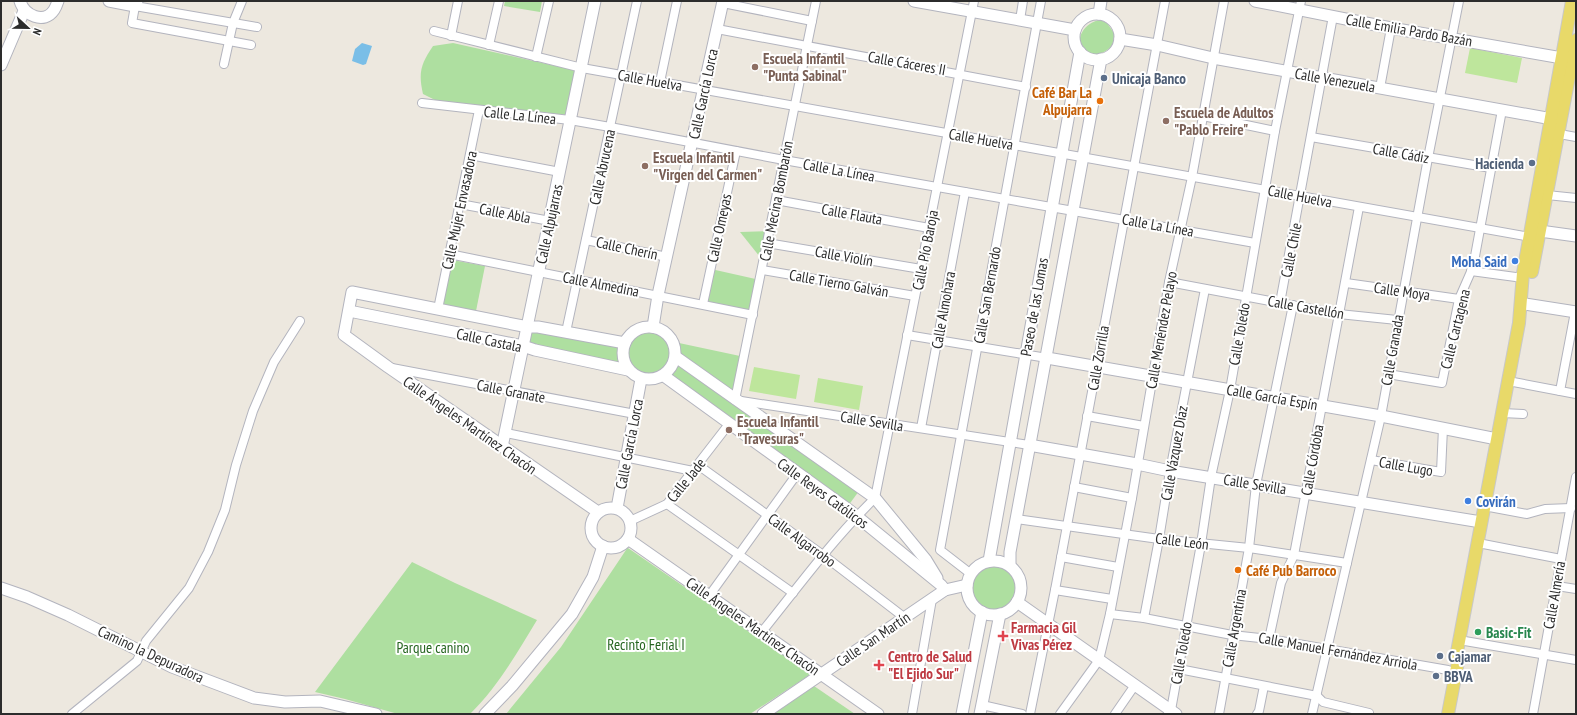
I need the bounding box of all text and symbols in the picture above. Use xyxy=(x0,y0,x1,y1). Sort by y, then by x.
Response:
north arrow xyxy=(8,8,48,48)
street label: Calle Emilia Pardo Bazán xyxy=(1344,10,1474,50)
text: N xyxy=(30,26,45,37)
street label: Calle García Lorca xyxy=(684,47,722,141)
street label: Calle Cáceres II xyxy=(867,47,947,79)
place label: Escuela Infantil "Punta Sabinal" xyxy=(763,49,847,85)
marker: Escuela Infantil "Punta Sabinal" xyxy=(750,62,760,72)
street label: Calle Venezuela xyxy=(1293,64,1377,96)
street label: Calle Huelva xyxy=(616,65,684,95)
place label: Unicaja Banco xyxy=(1112,69,1186,88)
marker: Unicaja Banco xyxy=(1099,73,1109,83)
place label: Café Bar La Alpujarra xyxy=(1032,83,1092,119)
marker: Café Bar La Alpujarra xyxy=(1095,96,1105,106)
street label: Calle La Línea xyxy=(483,102,557,128)
place label: Escuela de Adultos "Pablo Freire" xyxy=(1174,103,1273,139)
marker: Escuela de Adultos "Pablo Freire" xyxy=(1161,116,1171,126)
street label: Calle Huelva xyxy=(947,124,1015,154)
street label: Calle Abrucena xyxy=(585,127,619,207)
street label: Calle Mecina Bombarón xyxy=(755,139,797,263)
street label: Calle Cádiz xyxy=(1371,139,1431,167)
place label: Escuela Infantil "Virgen del Carmen" xyxy=(653,148,762,184)
street label: Calle Mujer Envasadora xyxy=(437,149,481,271)
street label: Calle La Línea xyxy=(802,154,876,186)
place label: Hacienda xyxy=(1475,154,1524,173)
marker: Hacienda xyxy=(1527,158,1537,168)
marker: Escuela Infantil "Virgen del Carmen" xyxy=(640,161,650,171)
street label: Calle Huelva xyxy=(1266,180,1334,212)
street label: Calle Alpujarras xyxy=(531,183,567,265)
street label: Calle Omeyas xyxy=(702,192,736,264)
street label: Calle Abla xyxy=(478,199,532,227)
street label: Calle Flauta xyxy=(820,199,884,229)
street label: Calle Pío Baroja xyxy=(908,208,942,292)
street label: Calle La Línea xyxy=(1121,209,1195,241)
street label: Calle Chile xyxy=(1276,221,1306,279)
street label: Calle Cherín xyxy=(594,232,660,264)
street label: Calle Violín xyxy=(813,242,875,270)
street label: Calle San Bernardo xyxy=(969,245,1005,345)
place label: Moha Said xyxy=(1452,252,1507,271)
street label: Paseo de las Lomas xyxy=(1016,256,1052,358)
marker: Moha Said xyxy=(1510,256,1520,266)
street label: Calle Tierno Galván xyxy=(788,265,890,301)
street label: Calle Almedina xyxy=(561,267,641,301)
street label: Calle Almohara xyxy=(927,270,959,350)
street label: Calle Menéndez Pelayo xyxy=(1141,270,1181,390)
street label: Calle Moya xyxy=(1373,278,1431,304)
street label: Calle Cartagena xyxy=(1436,287,1474,371)
street label: Calle Castellón xyxy=(1266,291,1346,323)
street label: Calle Toledo xyxy=(1224,301,1254,367)
street label: Calle Granada xyxy=(1376,313,1408,387)
street label: Calle Castala xyxy=(455,324,523,356)
street label: Calle Zorrilla xyxy=(1083,324,1113,392)
street label: Calle Ángeles Martínez Chacón xyxy=(399,372,541,478)
street label: Calle Granate xyxy=(475,375,547,407)
street label: Calle García Espín xyxy=(1225,380,1319,414)
street label: Calle García Lorca xyxy=(611,397,647,491)
street label: Calle Vázquez Díaz xyxy=(1156,404,1192,502)
street label: Calle Sevilla xyxy=(839,407,905,435)
place label: Escuela Infantil "Travesuras" xyxy=(737,412,819,448)
street label: Calle Córdoba xyxy=(1296,423,1328,497)
marker: Escuela Infantil "Travesuras" xyxy=(724,425,734,435)
street label: Calle Lugo xyxy=(1377,452,1435,480)
street label: Calle Jade xyxy=(662,454,710,506)
street label: Calle Reyes Católicos xyxy=(774,454,872,532)
street label: Calle Sevilla xyxy=(1222,470,1288,498)
place label: Covirán xyxy=(1476,492,1516,511)
marker: Covirán xyxy=(1463,496,1473,506)
street label: Calle Algarrobo xyxy=(764,509,840,571)
street label: Calle León xyxy=(1154,528,1210,554)
street label: Calle Almería xyxy=(1539,560,1569,630)
place label: Café Pub Barroco xyxy=(1246,561,1337,580)
marker: Café Pub Barroco xyxy=(1233,565,1243,575)
street label: Calle Ángeles Martínez Chacón xyxy=(682,573,824,679)
street label: Calle Argentina xyxy=(1218,587,1250,669)
street label: Calle San Martín xyxy=(832,607,914,671)
place label: Farmacia Gil Vivas Pérez xyxy=(1010,618,1077,654)
street label: Calle Toledo xyxy=(1166,620,1196,686)
street label: Camino la Depuradora xyxy=(95,621,207,687)
place label: Basic-Fit xyxy=(1486,623,1532,642)
marker: Basic-Fit xyxy=(1473,627,1483,637)
street label: Calle Manuel Fernández Arriola xyxy=(1257,628,1419,674)
marker: Farmacia Gil Vivas Pérez xyxy=(998,631,1008,641)
park label: Recinto Ferial I xyxy=(607,635,685,654)
park label: Parque canino xyxy=(396,638,470,657)
place label: Centro de Salud "El Ejido Sur" xyxy=(888,647,972,683)
place label: Cajamar xyxy=(1448,647,1492,666)
marker: Cajamar xyxy=(1435,651,1445,661)
marker: Centro de Salud "El Ejido Sur" xyxy=(873,659,885,671)
place label: BBVA xyxy=(1444,667,1473,686)
marker: BBVA xyxy=(1431,671,1441,681)

